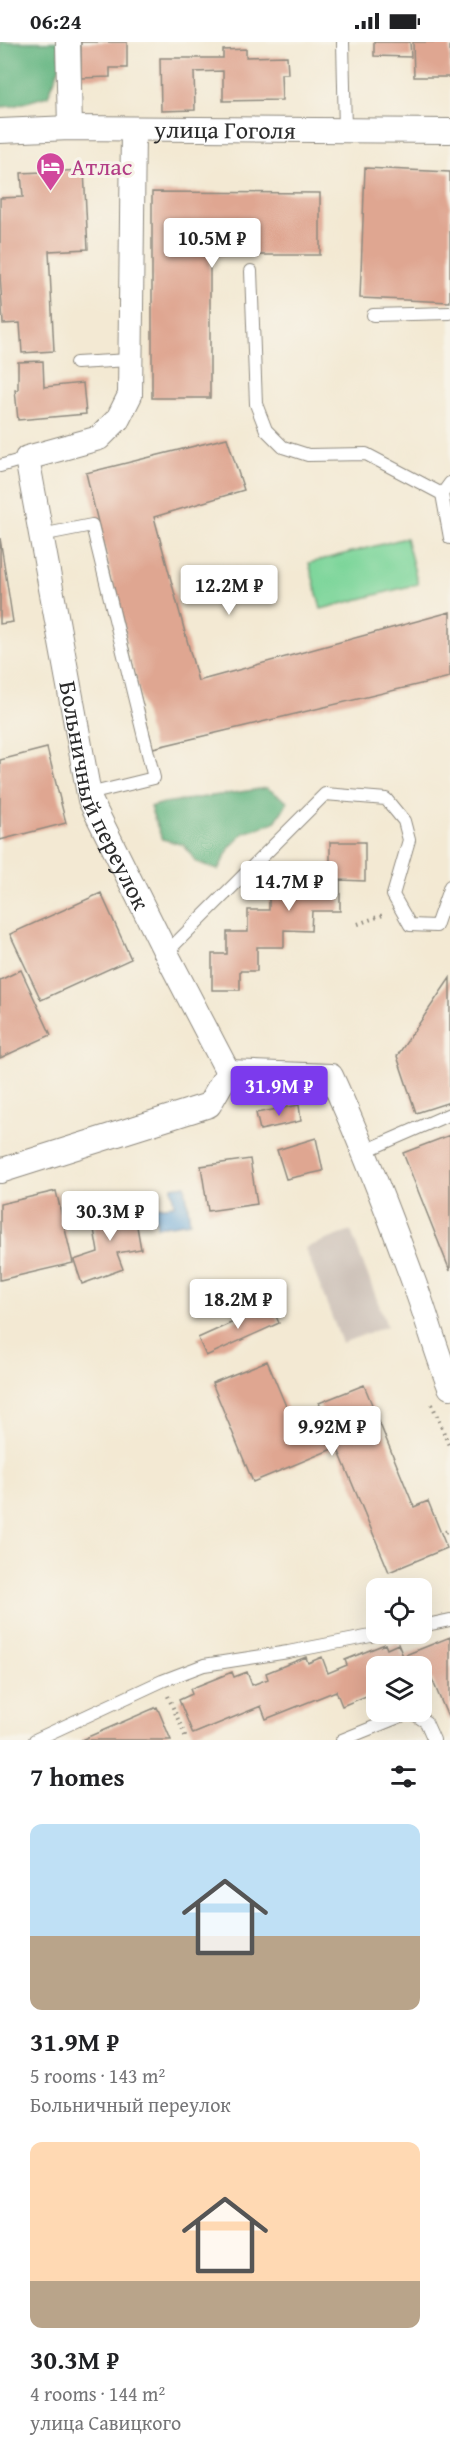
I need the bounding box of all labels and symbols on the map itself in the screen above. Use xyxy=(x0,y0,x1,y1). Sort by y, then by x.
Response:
street label: улица Гоголя xyxy=(153,111,296,147)
place label: Атлас xyxy=(71,149,133,184)
hotel icon: Атлас xyxy=(34,150,66,192)
pin: 10.5M ₽ xyxy=(157,218,267,269)
pin: 12.2M ₽ xyxy=(174,565,284,616)
street label: Больничный переулок xyxy=(51,678,159,916)
pin: 14.7M ₽ xyxy=(234,861,344,912)
pin: 31.9M ₽ xyxy=(224,1066,334,1117)
pin: 30.3M ₽ xyxy=(55,1191,165,1242)
pin: 18.2M ₽ xyxy=(183,1279,293,1330)
pin: 9.92M ₽ xyxy=(277,1406,387,1457)

